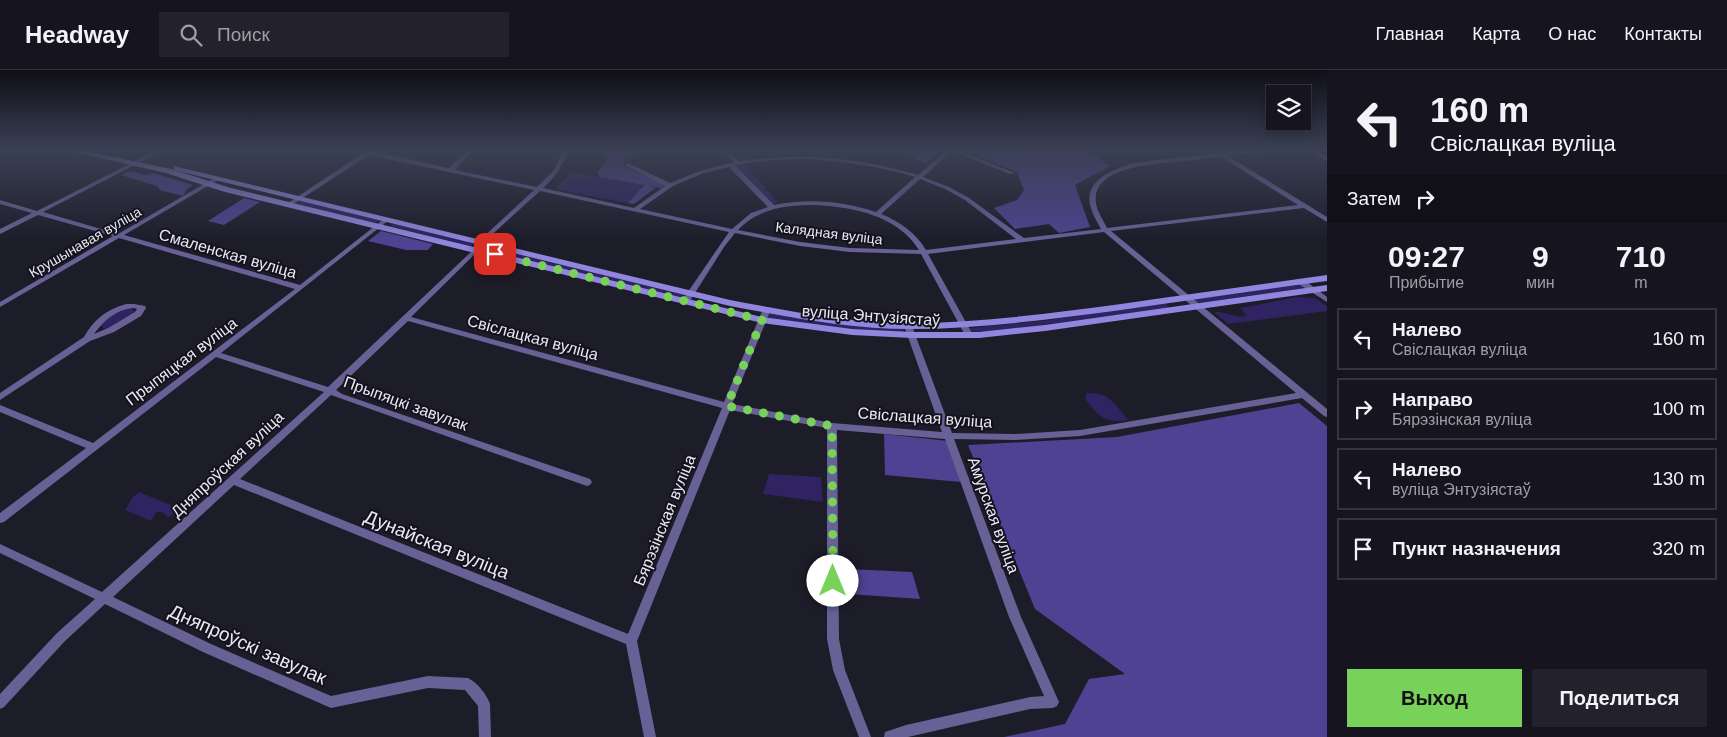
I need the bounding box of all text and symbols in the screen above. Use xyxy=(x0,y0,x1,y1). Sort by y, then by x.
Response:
search box xyxy=(159,12,509,57)
text: Headway xyxy=(25,21,129,48)
icon: search xyxy=(177,21,205,49)
text: Поиск xyxy=(217,24,270,45)
text: Главная xyxy=(1376,24,1444,44)
text: Карта xyxy=(1472,24,1520,44)
text: О нас xyxy=(1548,24,1596,44)
text: Контакты xyxy=(1624,24,1702,44)
map controls xyxy=(1266,85,1311,130)
button: layers xyxy=(1266,85,1311,130)
icon: left xyxy=(1347,90,1412,155)
text: 160 m xyxy=(1430,90,1529,129)
text: Свіслацкая вуліца xyxy=(1430,131,1616,156)
icon: right xyxy=(1411,185,1439,213)
text: Затем xyxy=(1347,188,1401,209)
street label: Крушынавая вуліца xyxy=(26,203,144,281)
street label: Калядная вуліца xyxy=(775,218,884,248)
street label: Смаленская вуліца xyxy=(157,226,299,281)
pin xyxy=(474,233,516,275)
icon: arrive xyxy=(481,240,509,268)
text: 09:27 xyxy=(1388,240,1465,273)
text: 9 xyxy=(1532,240,1549,273)
text: 710 xyxy=(1616,240,1666,273)
text: Прибытие xyxy=(1389,274,1464,291)
text: мин xyxy=(1526,274,1555,291)
text: m xyxy=(1634,274,1647,291)
street label: вуліца Энтузіястаў xyxy=(801,302,941,329)
street label: Свіслацкая вуліца xyxy=(465,312,600,363)
street label: Прыпяцкая вуліца xyxy=(122,314,240,409)
text: Налево xyxy=(1392,319,1462,340)
icon: left xyxy=(1349,325,1377,353)
text: 160 m xyxy=(1652,328,1705,349)
text: Свіслацкая вуліца xyxy=(1392,341,1527,358)
street label: Прыпяцкі завулак xyxy=(342,373,471,434)
text: Направо xyxy=(1392,389,1473,410)
icon: right xyxy=(1349,395,1377,423)
text: 100 m xyxy=(1652,398,1705,419)
street label: Свіслацкая вуліца xyxy=(857,404,993,431)
street label: Дняпроўская вуліца xyxy=(168,408,287,521)
text: Бярэзінская вуліца xyxy=(1392,411,1532,428)
street label: Бярэзінская вуліца xyxy=(630,452,699,588)
street label: Амурская вуліца xyxy=(965,455,1023,576)
text: Налево xyxy=(1392,459,1462,480)
icon: left xyxy=(1349,465,1377,493)
text: 130 m xyxy=(1652,468,1705,489)
text: вуліца Энтузіястаў xyxy=(1392,481,1531,498)
street label: Дунайская вуліца xyxy=(361,506,513,583)
icon: arrive xyxy=(1349,535,1377,563)
text: Пункт назначения xyxy=(1392,538,1561,559)
text: 320 m xyxy=(1652,538,1705,559)
position arrow xyxy=(806,554,858,606)
street label: Дняпроўскі завулак xyxy=(166,600,330,689)
button: Выход xyxy=(1347,669,1522,727)
button: Поделиться xyxy=(1532,669,1707,727)

